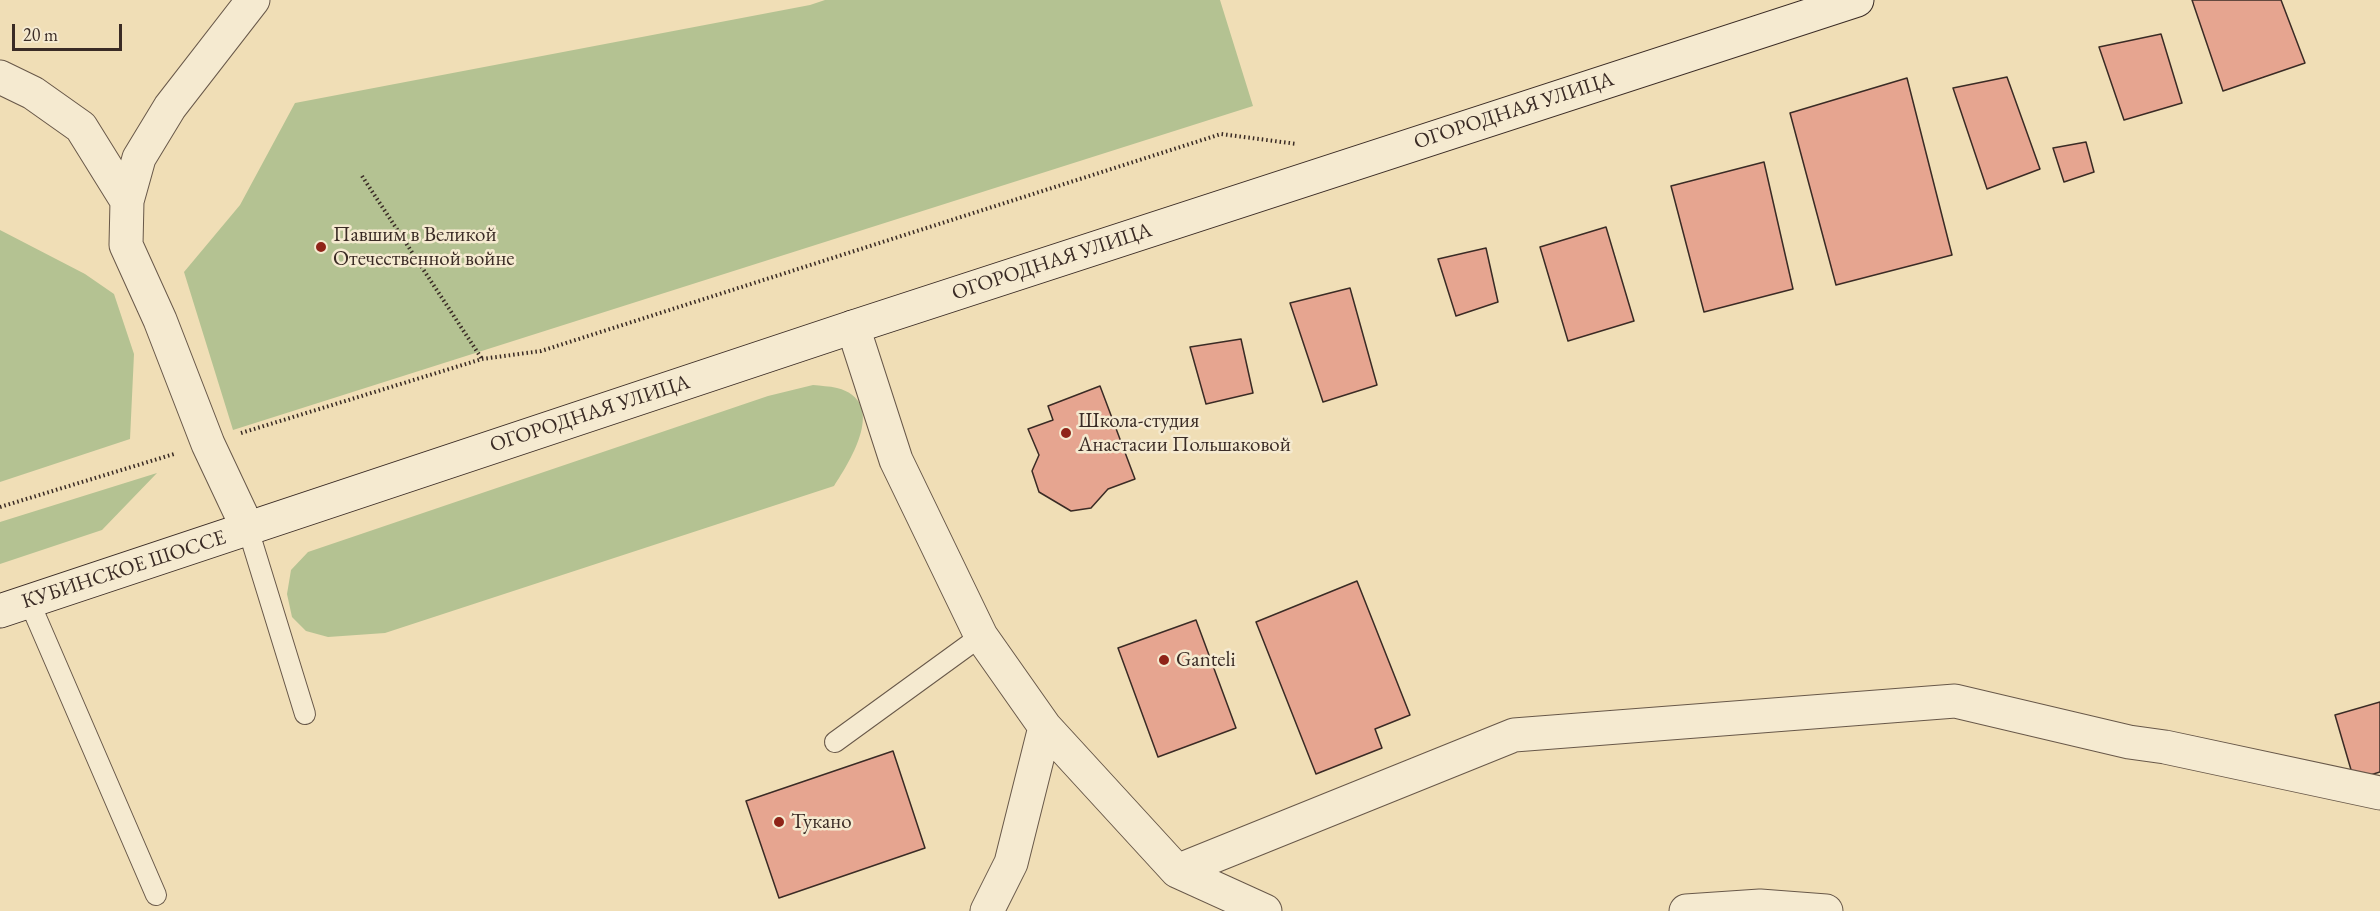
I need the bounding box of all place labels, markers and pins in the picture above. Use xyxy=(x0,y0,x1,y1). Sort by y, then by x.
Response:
place label: Павшим в Великой Отечественной войне xyxy=(333,222,515,272)
marker: Павшим в Великой Отечественной войне xyxy=(314,240,328,254)
place label: Школа-студия Анастасии Польшаковой xyxy=(1078,408,1291,458)
marker: Школа-студия Анастасии Польшаковой xyxy=(1059,426,1073,440)
place label: Ganteli xyxy=(1176,647,1236,673)
marker: Ganteli xyxy=(1157,653,1171,667)
place label: Тукано xyxy=(791,809,852,835)
marker: Тукано xyxy=(772,815,786,829)

